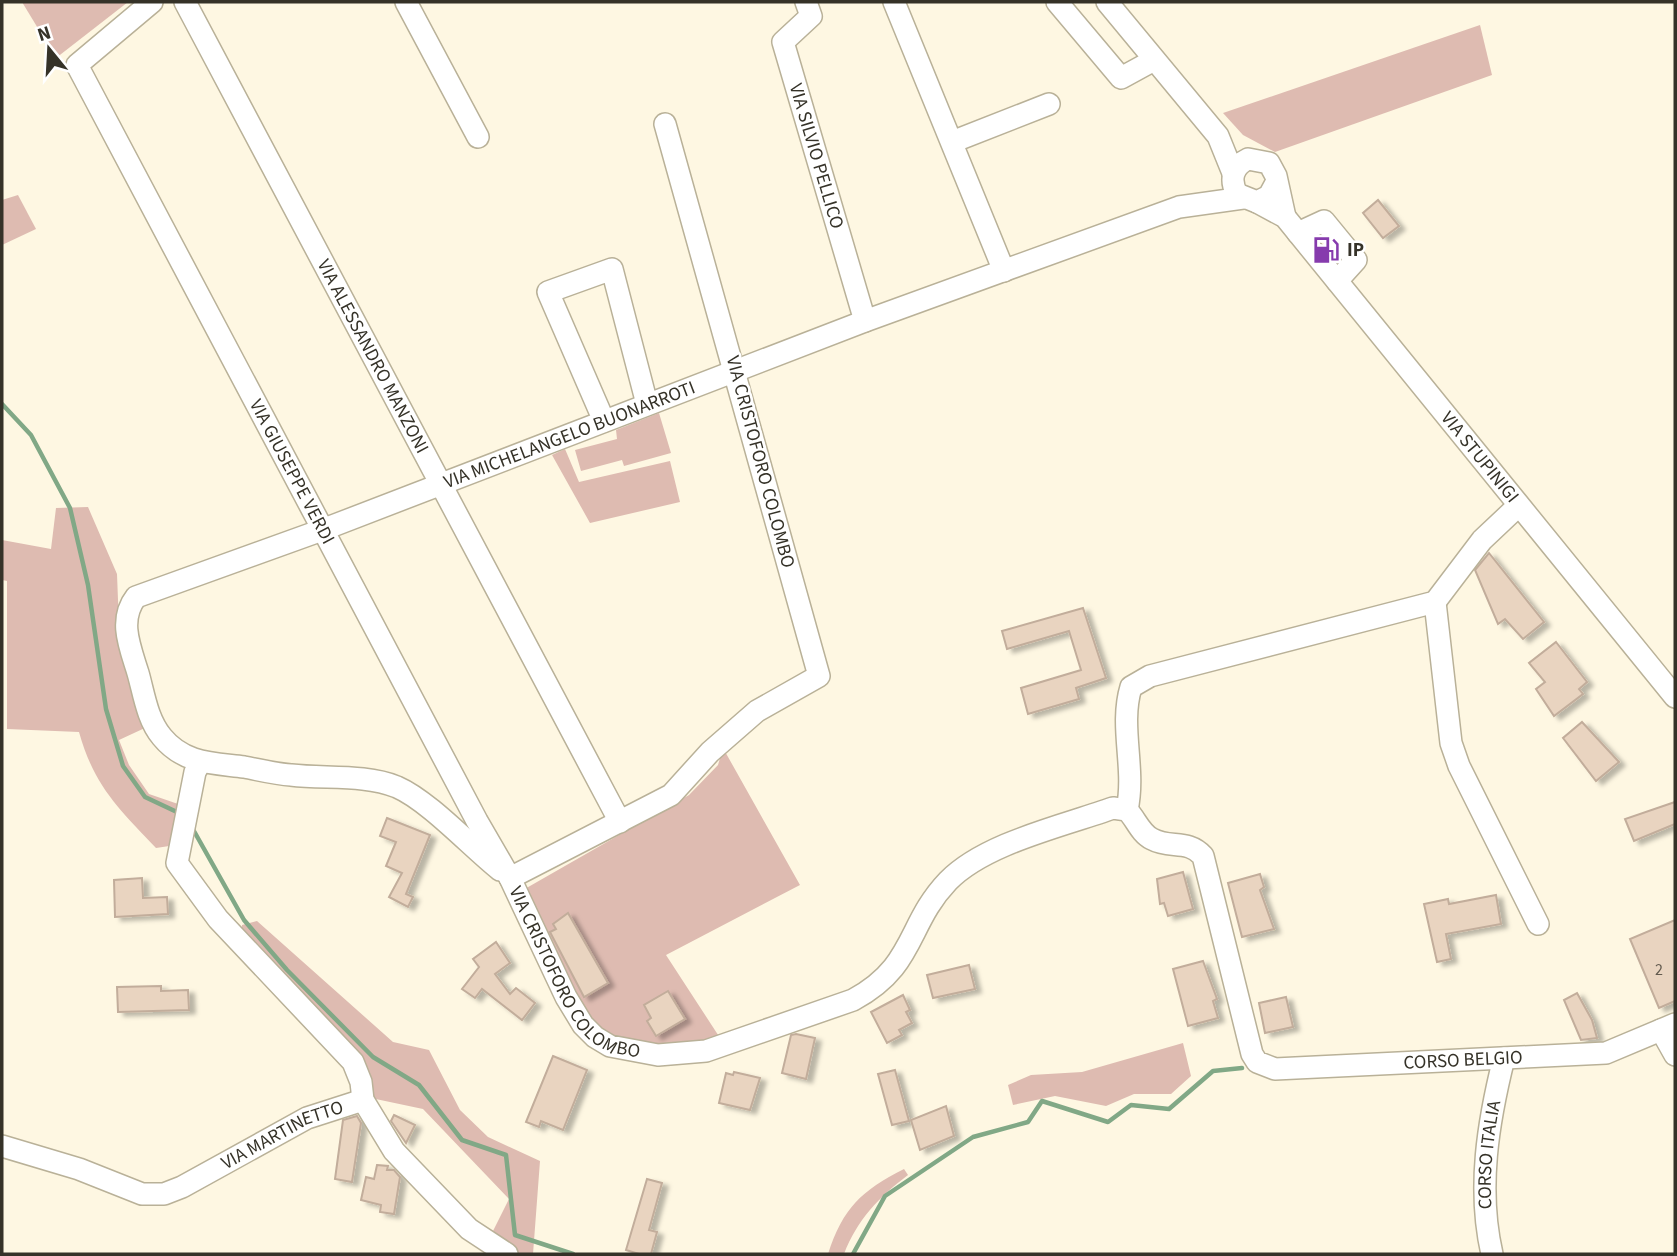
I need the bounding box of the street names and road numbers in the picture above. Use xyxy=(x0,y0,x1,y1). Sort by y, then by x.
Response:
street label: VIA SILVIO PELLICO xyxy=(782,80,851,232)
street label: VIA ALESSANDRO MANZONI xyxy=(310,254,436,458)
street label: VIA CRISTOFORO COLOMBO xyxy=(719,353,801,571)
street label: VIA MICHELANGELO BUONARROTI xyxy=(440,374,699,495)
street label: VIA GIUSEPPE VERDI xyxy=(243,394,342,549)
street label: VIA STUPINIGI xyxy=(1435,405,1525,509)
street label: VIA CRISTOFORO COLOMBO xyxy=(502,882,643,1065)
street label: CORSO BELGIO xyxy=(1403,1044,1523,1076)
street label: VIA MARTINETTO xyxy=(216,1094,347,1176)
street label: CORSO ITALIA xyxy=(1471,1097,1508,1210)

